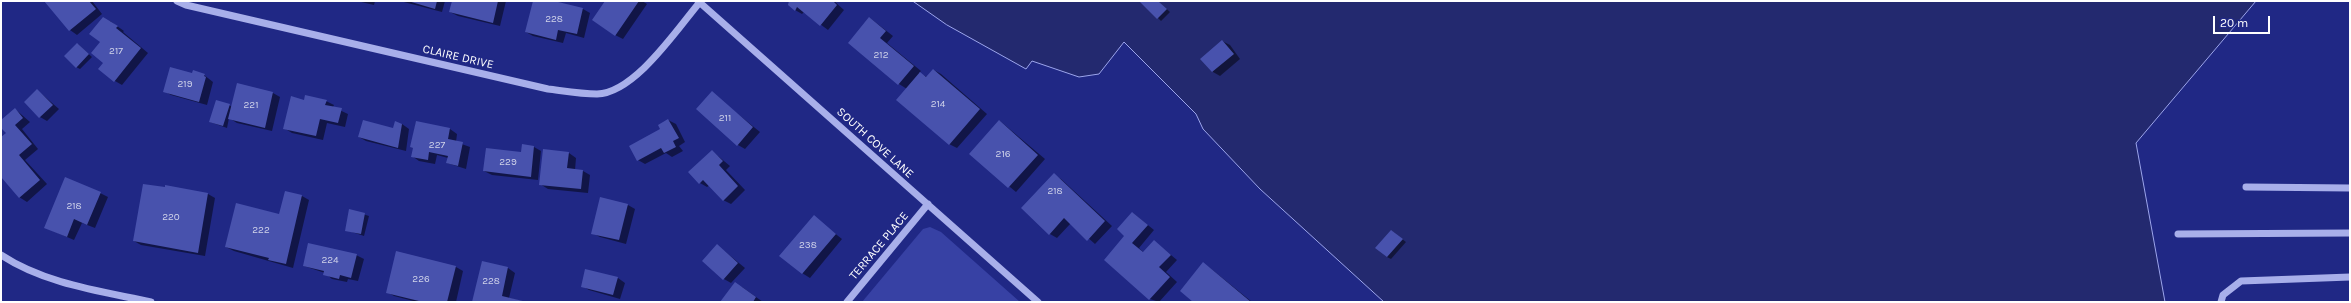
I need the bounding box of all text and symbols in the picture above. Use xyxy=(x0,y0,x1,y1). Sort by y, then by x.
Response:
scale bar xyxy=(2215,8,2272,34)
house number: 228 xyxy=(545,13,563,25)
text: 20 m xyxy=(2220,16,2248,30)
street label: CLAIRE DRIVE xyxy=(421,42,495,72)
house number: 217 xyxy=(109,45,123,57)
house number: 212 xyxy=(874,49,888,61)
house number: 219 xyxy=(178,78,192,90)
house number: 214 xyxy=(931,98,945,110)
house number: 221 xyxy=(244,99,258,111)
street label: SOUTH COVE LANE xyxy=(834,105,916,181)
house number: 211 xyxy=(719,112,731,124)
house number: 227 xyxy=(429,139,445,151)
house number: 216 xyxy=(996,148,1010,160)
house number: 229 xyxy=(499,156,517,168)
house number: 218 xyxy=(1047,185,1063,197)
house number: 218 xyxy=(66,200,82,212)
street label: TERRACE PLACE xyxy=(846,209,912,283)
house number: 220 xyxy=(162,211,180,223)
house number: 222 xyxy=(252,224,270,236)
house number: 238 xyxy=(799,239,817,251)
house number: 224 xyxy=(321,254,339,266)
house number: 226 xyxy=(412,273,430,285)
house number: 228 xyxy=(482,275,500,287)

